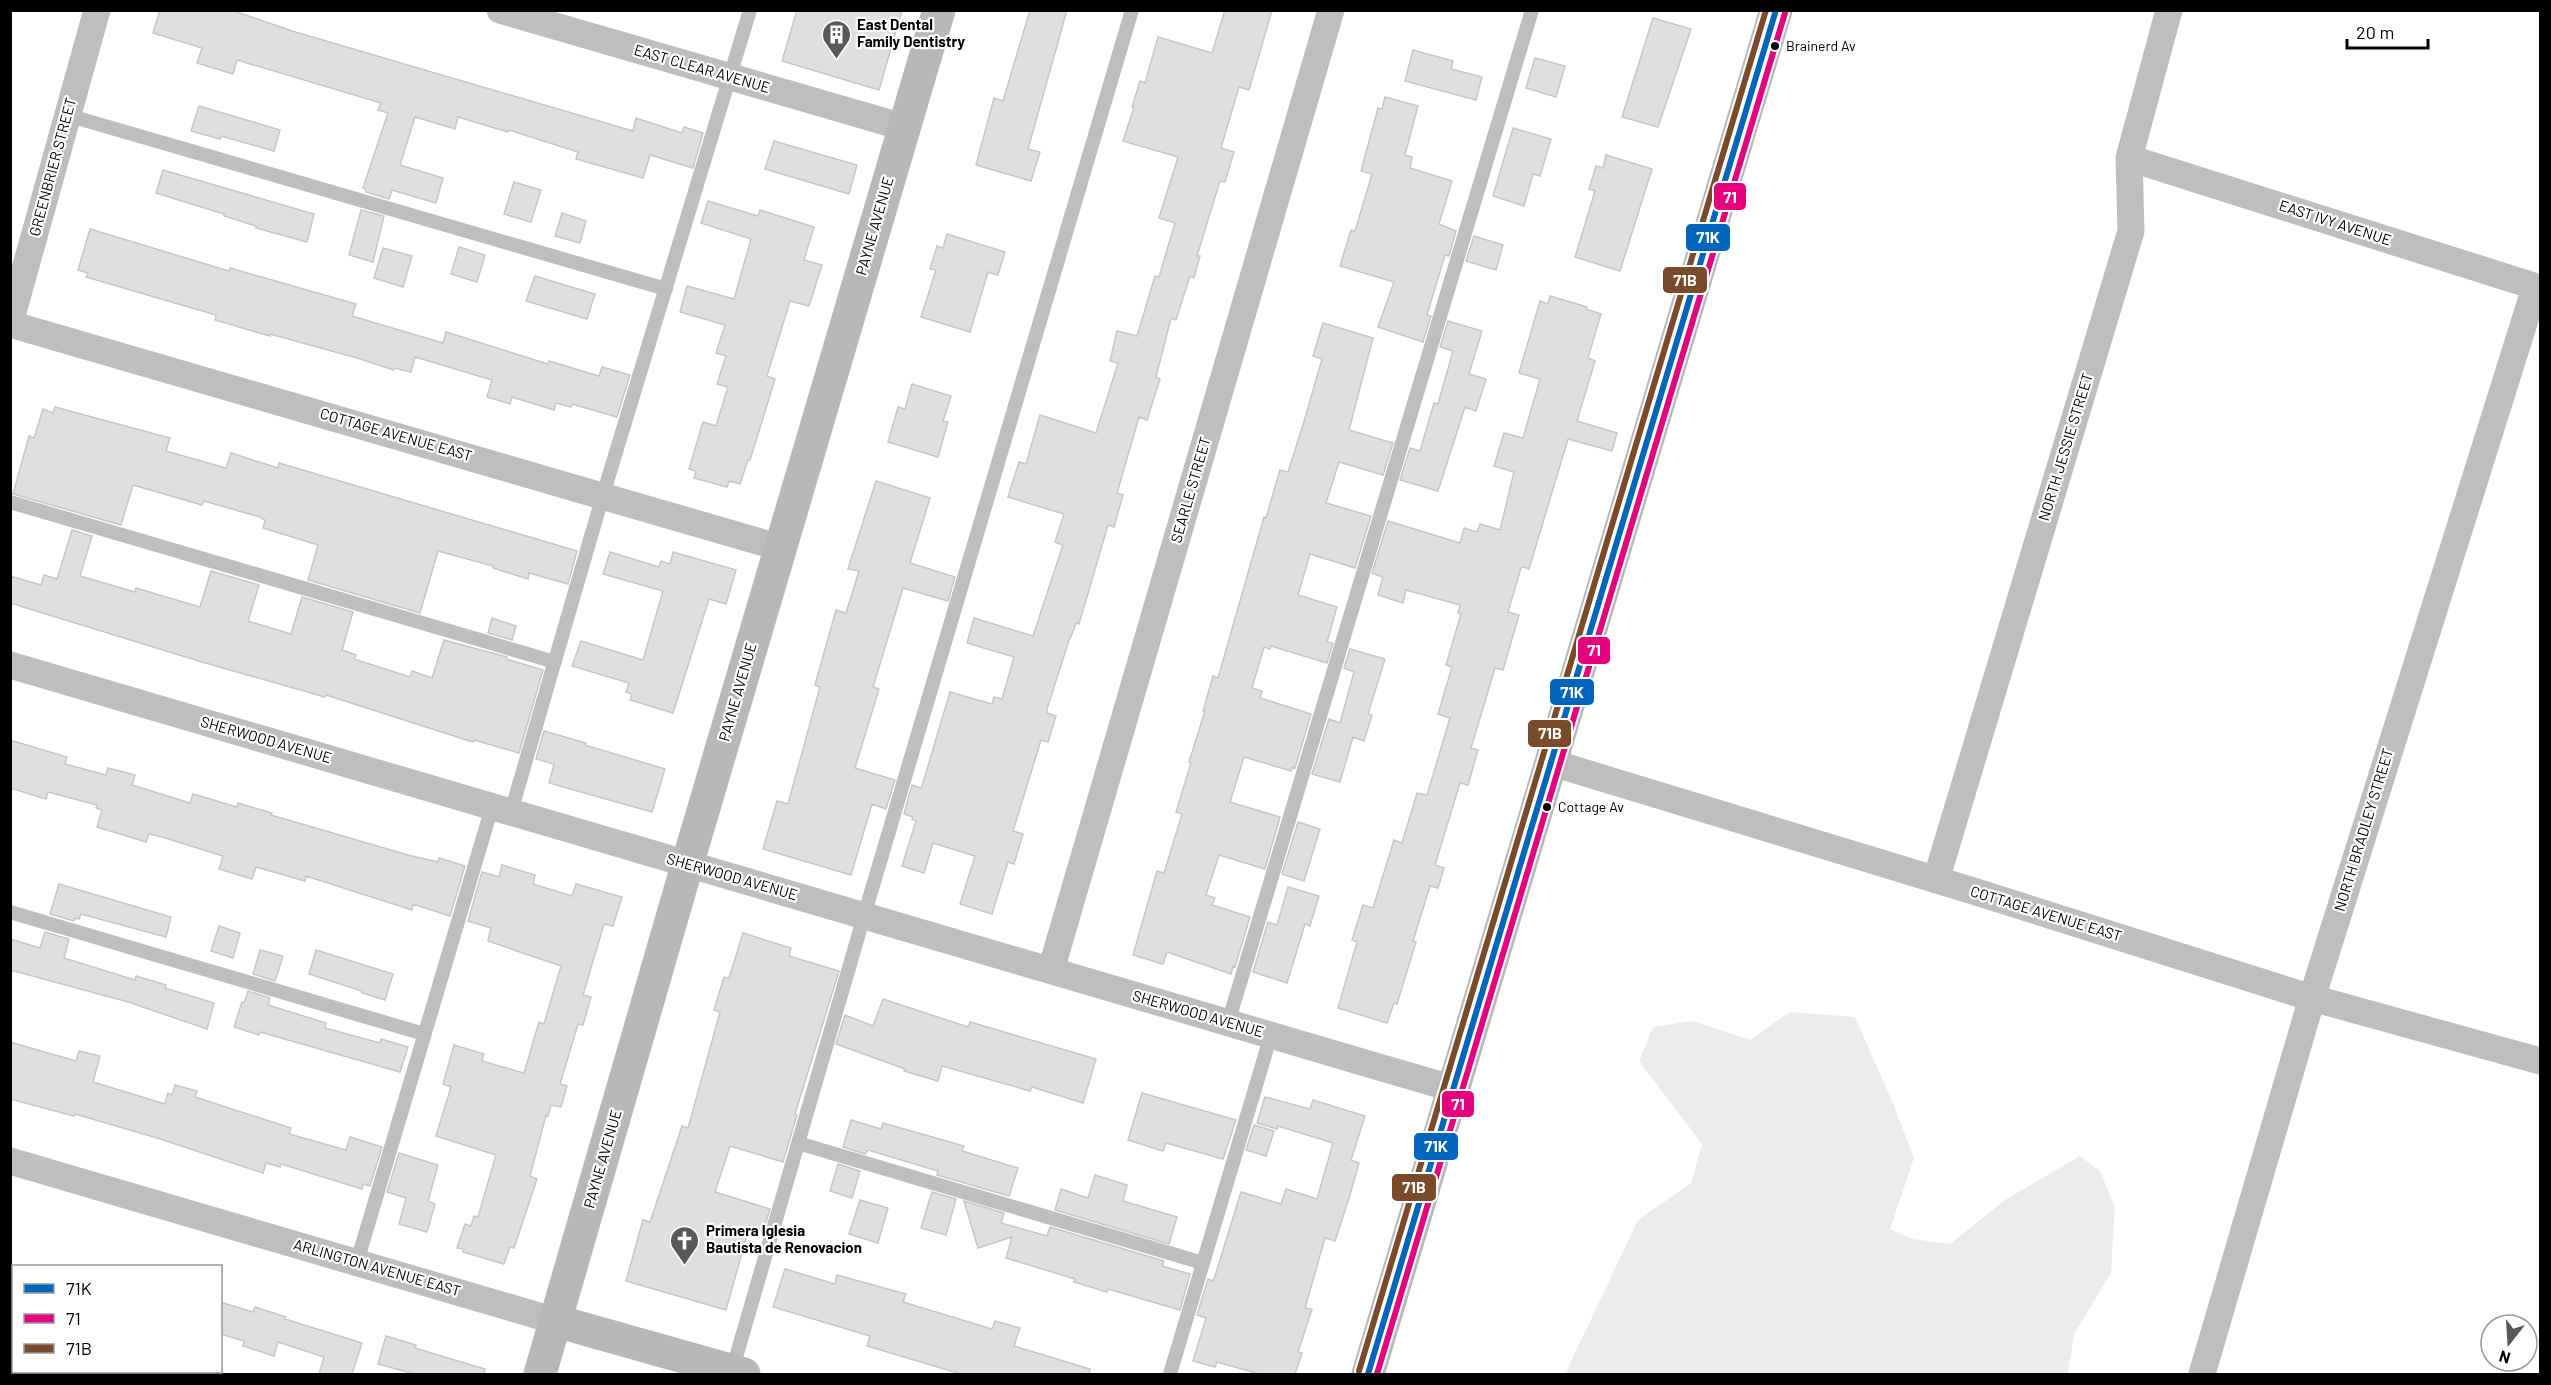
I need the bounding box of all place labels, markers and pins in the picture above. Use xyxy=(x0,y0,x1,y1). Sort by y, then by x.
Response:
place label: East Dental Family Dentistry xyxy=(857,15,965,50)
building icon: East Dental Family Dentistry xyxy=(820,18,852,60)
place label: Brainerd Av xyxy=(1786,37,1856,54)
marker: Brainerd Av xyxy=(1769,40,1781,52)
place label: Cottage Av xyxy=(1558,798,1624,815)
marker: Cottage Av xyxy=(1541,801,1553,813)
place label: Primera Iglesia Bautista de Renovacion xyxy=(706,1221,862,1256)
church icon: Primera Iglesia Bautista de Renovacion xyxy=(669,1224,701,1266)

